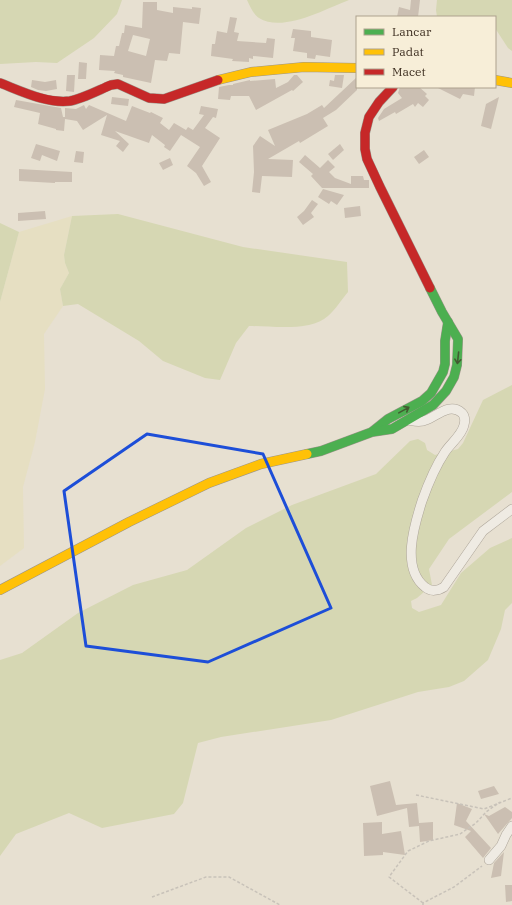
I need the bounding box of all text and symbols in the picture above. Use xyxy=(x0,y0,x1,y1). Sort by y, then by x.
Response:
legend xyxy=(356,16,496,88)
text: Lancar xyxy=(392,24,432,39)
text: Padat xyxy=(392,44,424,59)
text: Macet xyxy=(392,64,426,79)
one-way arrow xyxy=(454,351,461,364)
one-way arrow xyxy=(398,406,410,414)

